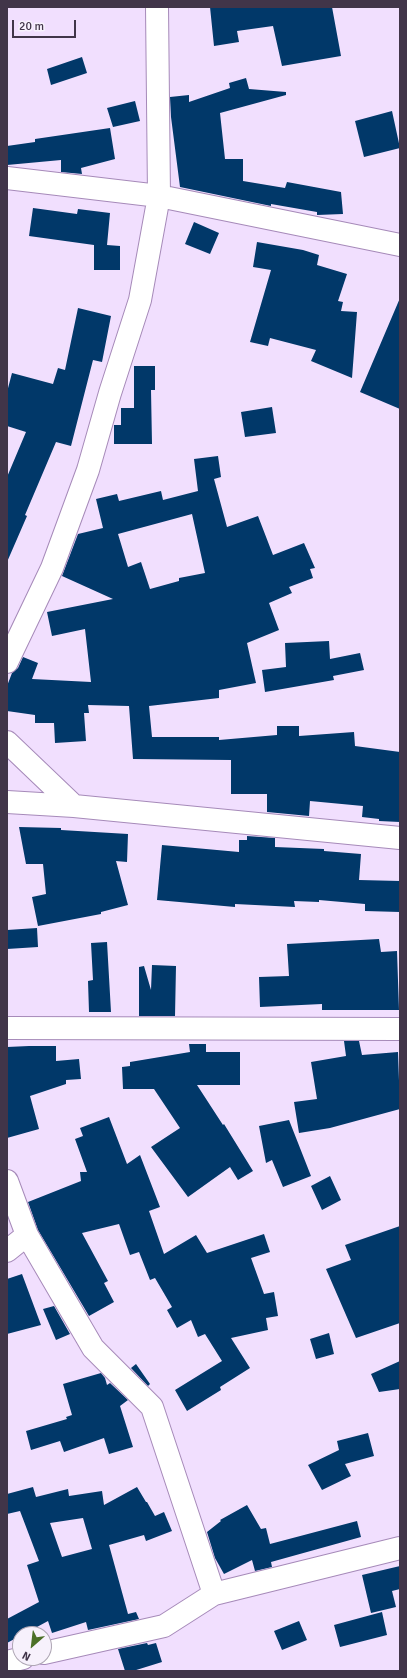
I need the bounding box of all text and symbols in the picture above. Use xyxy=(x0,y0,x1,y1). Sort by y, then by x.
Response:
scale bar xyxy=(14,12,78,38)
text: 20 m xyxy=(19,19,44,34)
north arrow xyxy=(12,1626,52,1666)
text: N xyxy=(20,1649,33,1664)

